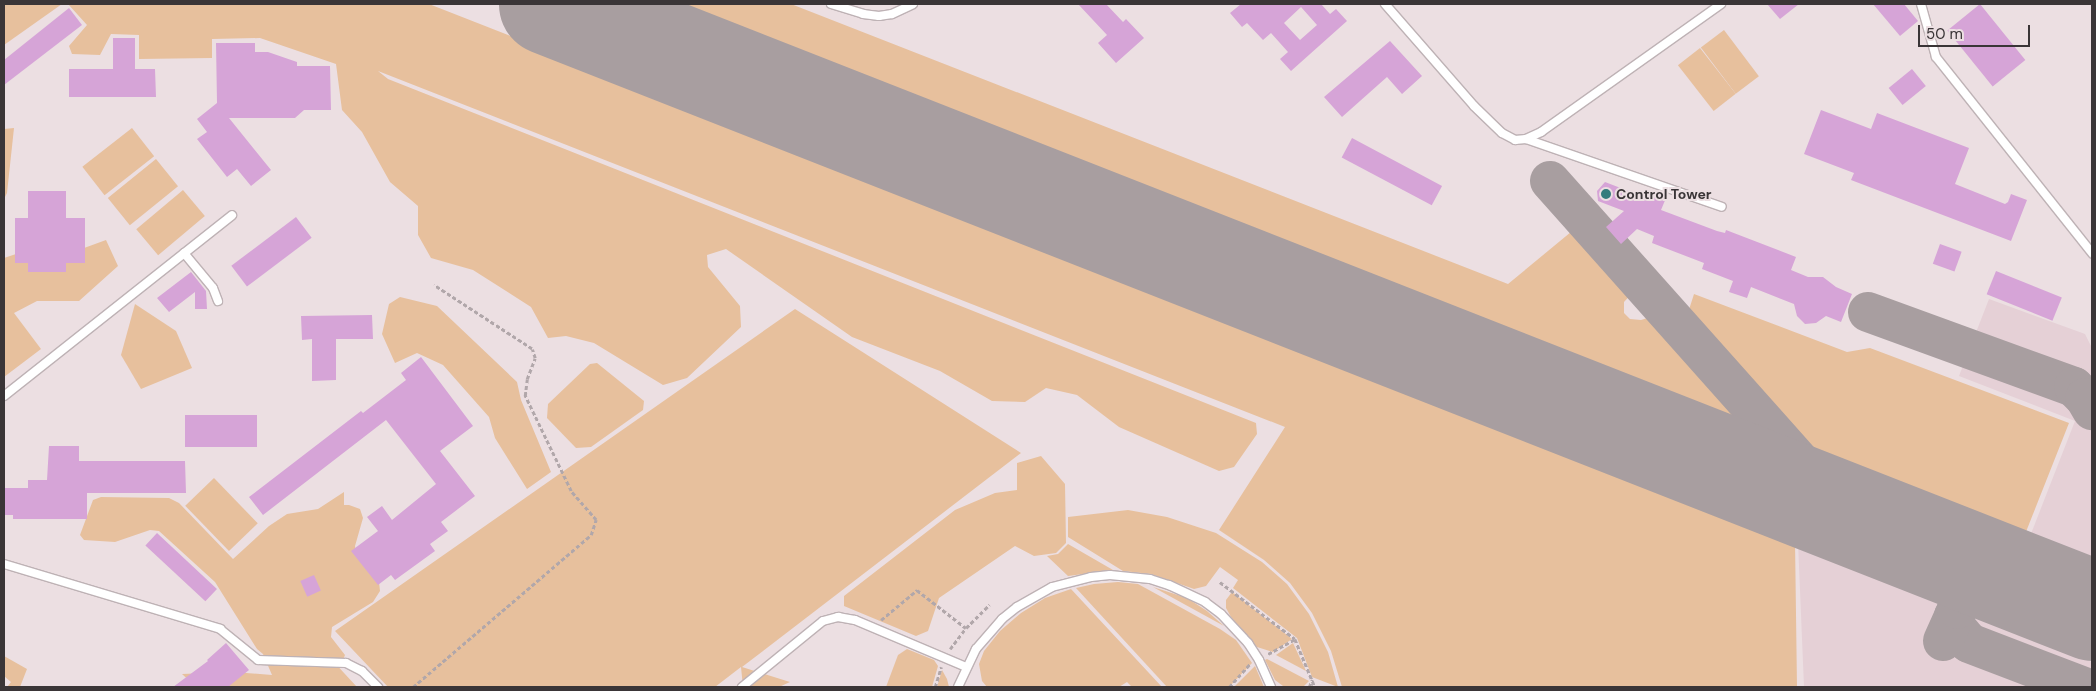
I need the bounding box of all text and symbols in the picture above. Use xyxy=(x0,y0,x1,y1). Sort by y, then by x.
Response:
scale bar xyxy=(1921,15,2034,47)
text: 50 m xyxy=(1926,24,1963,44)
place label: Control Tower xyxy=(1616,186,1712,202)
marker: Control Tower xyxy=(1600,188,1612,200)

